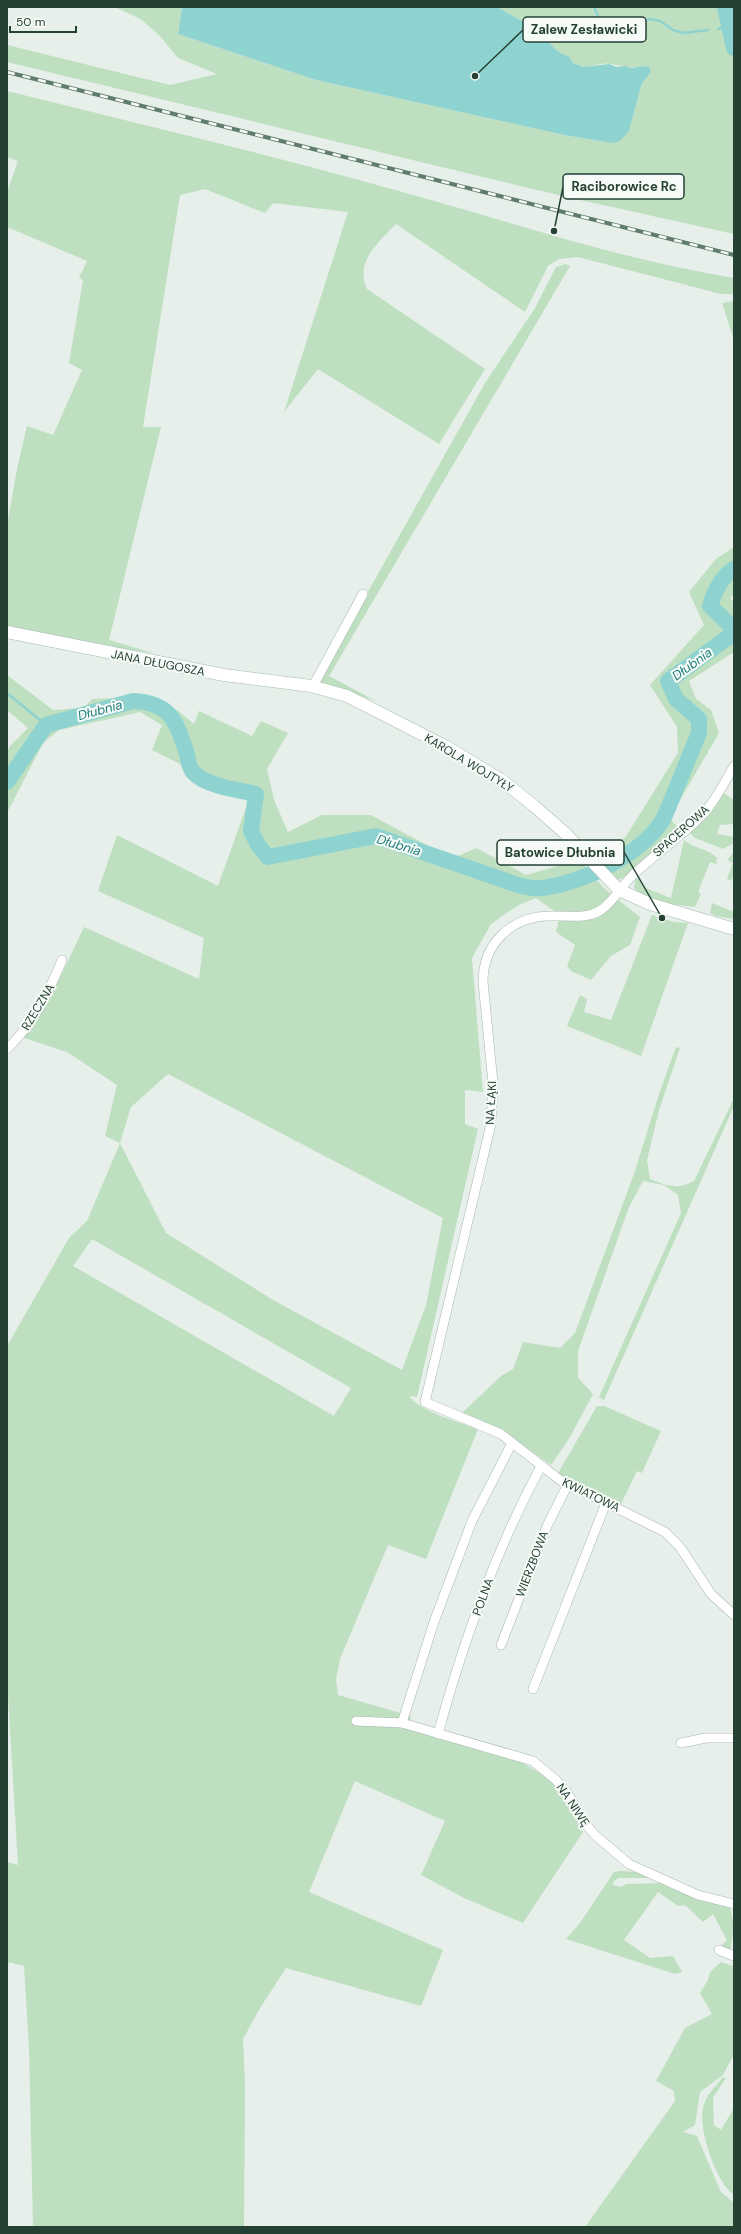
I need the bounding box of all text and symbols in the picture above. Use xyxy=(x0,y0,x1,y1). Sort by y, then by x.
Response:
scale bar xyxy=(10,8,76,34)
text: 50 m xyxy=(16,14,45,30)
callout: Zalew Zesławicki xyxy=(523,17,646,42)
text: Zalew Zesławicki xyxy=(531,21,637,38)
callout: Raciborowice Rc xyxy=(563,174,684,199)
text: Raciborowice Rc xyxy=(571,178,677,195)
water label: Dłubnia xyxy=(669,644,715,684)
street label: JANA DŁUGOSZA xyxy=(110,646,206,680)
water label: Dłubnia xyxy=(76,696,124,724)
street label: KAROLA WOJTYŁY xyxy=(421,730,517,796)
street label: SPACEROWA xyxy=(649,801,713,861)
water label: Dłubnia xyxy=(375,830,423,860)
callout: Batowice Dłubnia xyxy=(497,840,624,865)
text: Batowice Dłubnia xyxy=(505,844,615,861)
street label: RZECZNA xyxy=(18,981,58,1033)
street label: NA ŁĄKI xyxy=(482,1081,500,1125)
street label: KWIATOWA xyxy=(559,1474,623,1516)
street label: WIERZBOWA xyxy=(512,1529,552,1599)
street label: POLNA xyxy=(469,1576,497,1618)
street label: NA NIWĘ xyxy=(553,1780,593,1830)

